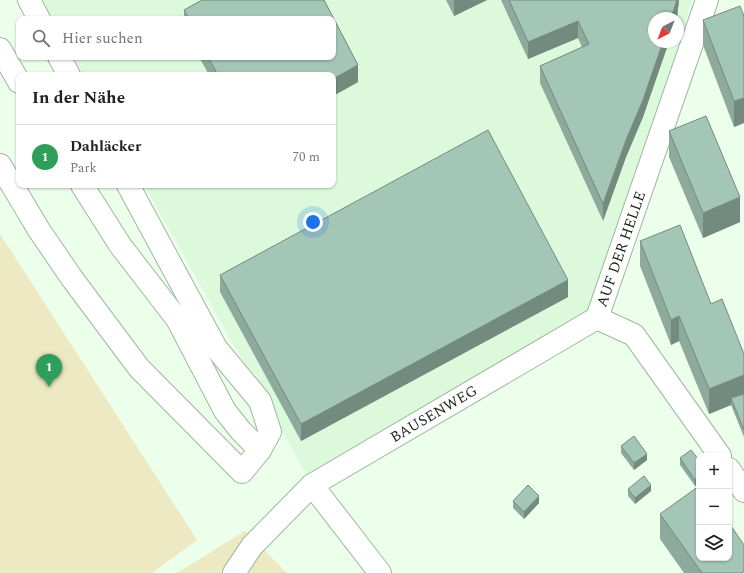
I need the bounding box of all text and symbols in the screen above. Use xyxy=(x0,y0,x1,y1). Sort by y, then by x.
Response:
north arrow xyxy=(648,12,684,48)
search box xyxy=(16,16,336,60)
icon: search xyxy=(30,27,52,49)
text: Hier suchen xyxy=(62,27,143,50)
text: In der Nähe xyxy=(32,85,125,111)
text: Dahläcker xyxy=(70,135,141,158)
text: 1 xyxy=(41,147,49,167)
text: 70 m xyxy=(293,147,320,167)
text: Park xyxy=(70,158,97,178)
street label: AUF DER HELLE xyxy=(591,188,652,310)
your location xyxy=(303,212,323,232)
pin: 1 xyxy=(36,354,62,387)
street label: BAUSENWEG xyxy=(386,379,482,449)
map controls xyxy=(696,453,732,561)
button: + xyxy=(696,453,732,489)
button: − xyxy=(696,489,732,525)
button: layers xyxy=(696,525,732,561)

